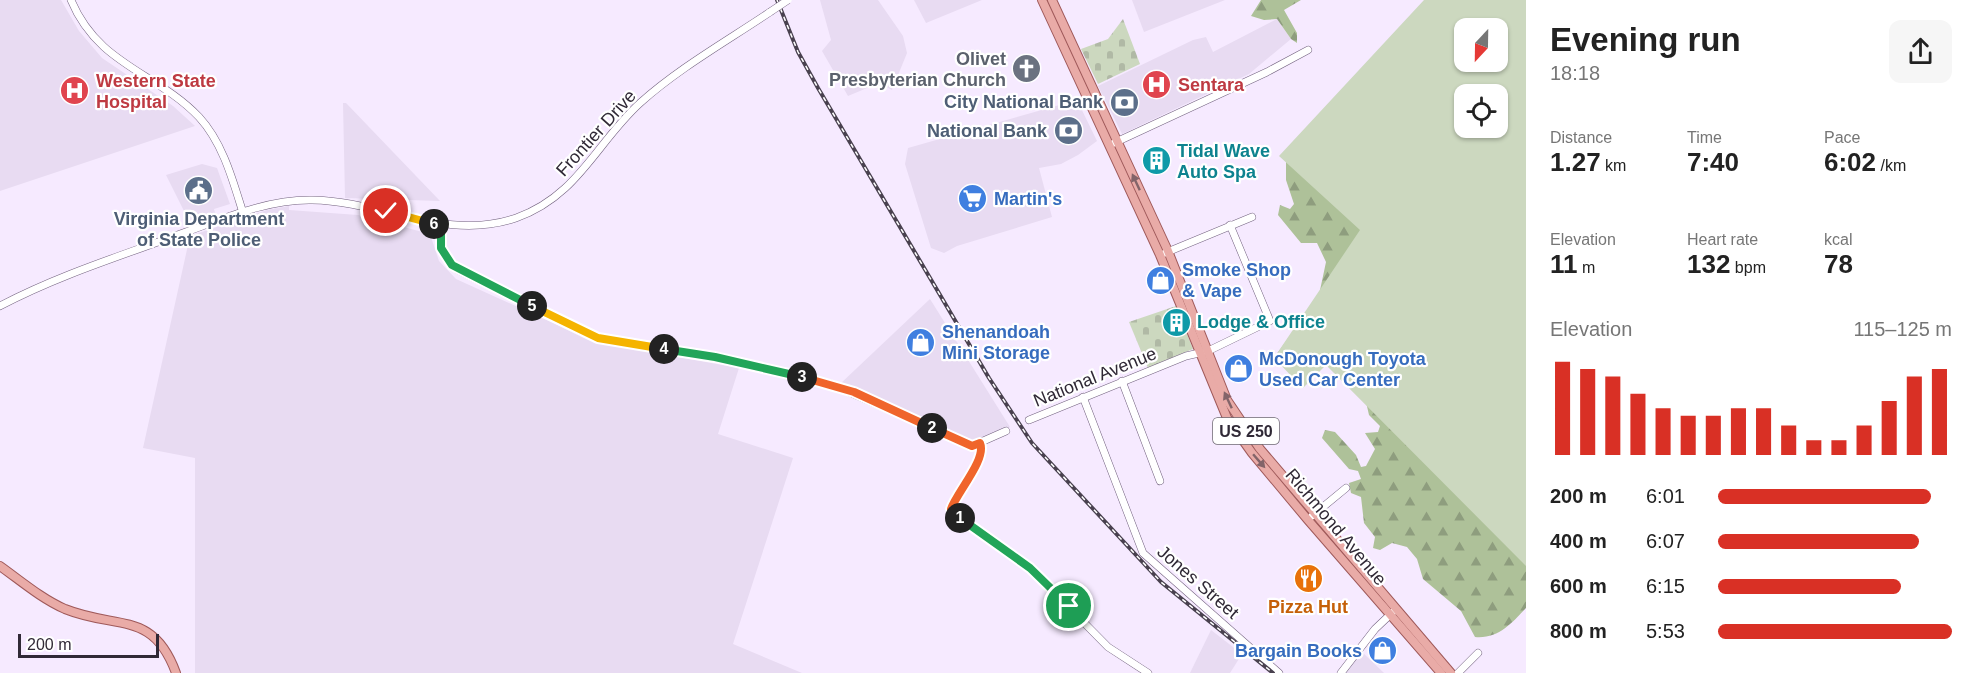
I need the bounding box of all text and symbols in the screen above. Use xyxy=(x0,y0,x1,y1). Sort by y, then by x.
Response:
north arrow xyxy=(1454,18,1508,72)
map controls xyxy=(1454,18,1508,138)
button: share xyxy=(1889,20,1952,83)
text: Evening run xyxy=(1550,21,1741,58)
place label: Olivet Presbyterian Church xyxy=(829,49,1006,90)
church icon: Olivet Presbyterian Church xyxy=(1011,53,1043,85)
text: 18:18 xyxy=(1550,62,1600,84)
hospital icon: Sentara xyxy=(1141,69,1173,101)
place label: Western State Hospital xyxy=(96,71,216,112)
hospital icon: Western State Hospital xyxy=(59,75,91,107)
place label: Sentara xyxy=(1178,75,1245,95)
button: locate xyxy=(1454,84,1508,138)
street label: Frontier Drive xyxy=(552,86,640,180)
bank icon: City National Bank xyxy=(1108,86,1140,118)
place label: City National Bank xyxy=(944,92,1104,112)
bank icon: National Bank xyxy=(1052,115,1084,147)
place label: National Bank xyxy=(927,121,1048,141)
text: Distance xyxy=(1550,129,1612,146)
text: Time xyxy=(1687,129,1722,146)
text: Pace xyxy=(1824,129,1860,146)
place label: Tidal Wave Auto Spa xyxy=(1177,141,1270,182)
building icon: Tidal Wave Auto Spa xyxy=(1140,145,1172,177)
text: 1.27 xyxy=(1550,147,1601,177)
text: 7:40 xyxy=(1687,147,1739,177)
text: 6:02 xyxy=(1824,147,1876,177)
text: km xyxy=(1601,157,1626,174)
text: /km xyxy=(1876,157,1906,174)
public building icon: Virginia Department of State Police xyxy=(183,174,215,206)
one-way arrow xyxy=(1132,174,1141,191)
supermarket icon: Martin's xyxy=(957,183,989,215)
pin xyxy=(360,185,411,236)
place label: Martin's xyxy=(994,189,1062,209)
icon: check xyxy=(369,194,402,227)
place label: Virginia Department of State Police xyxy=(114,209,284,250)
pin: 6 xyxy=(419,209,449,239)
text: 6 xyxy=(430,215,438,232)
text: Elevation xyxy=(1550,231,1616,248)
text: Heart rate xyxy=(1687,231,1758,248)
text: kcal xyxy=(1824,231,1852,248)
text: 11 xyxy=(1550,249,1578,279)
text: 132 xyxy=(1687,249,1730,279)
text: 78 xyxy=(1824,249,1853,279)
text: m xyxy=(1578,259,1595,276)
text: bpm xyxy=(1730,259,1766,276)
place label: Smoke Shop & Vape xyxy=(1182,260,1291,301)
shop icon: Smoke Shop & Vape xyxy=(1145,264,1177,296)
pin: 5 xyxy=(517,291,547,321)
text: 5 xyxy=(528,297,536,314)
building icon: Lodge & Office xyxy=(1160,306,1192,338)
place label: Lodge & Office xyxy=(1197,312,1325,332)
text: Elevation xyxy=(1550,318,1632,340)
text: 115–125 m xyxy=(1853,318,1952,340)
place label: Shenandoah Mini Storage xyxy=(942,322,1050,363)
shop icon: Shenandoah Mini Storage xyxy=(905,326,937,358)
pin: 4 xyxy=(649,334,679,364)
text: 4 xyxy=(660,340,668,357)
street label: National Avenue xyxy=(1031,343,1159,411)
place label: McDonough Toyota Used Car Center xyxy=(1259,349,1427,390)
shop icon: McDonough Toyota Used Car Center xyxy=(1222,353,1254,385)
pin: 3 xyxy=(787,362,817,392)
text: 3 xyxy=(798,368,806,385)
one-way arrow xyxy=(1224,392,1233,409)
pin: 2 xyxy=(917,413,947,443)
road number: US 250 xyxy=(1213,418,1279,444)
text: 2 xyxy=(928,419,936,436)
one-way arrow xyxy=(1252,453,1265,468)
street label: Richmond Avenue xyxy=(1281,465,1391,589)
text: 200 m xyxy=(1550,485,1607,507)
text: 6:01 xyxy=(1646,485,1685,507)
pin: 1 xyxy=(945,503,975,533)
text: 1 xyxy=(956,509,964,526)
text: 400 m xyxy=(1550,530,1607,552)
text: 6:07 xyxy=(1646,530,1685,552)
street label: Jones Street xyxy=(1153,541,1243,623)
restaurant icon: Pizza Hut xyxy=(1292,562,1324,594)
text: 600 m xyxy=(1550,575,1607,597)
text: 6:15 xyxy=(1646,575,1685,597)
pin xyxy=(1043,580,1094,631)
icon: arrive xyxy=(1052,589,1085,622)
place label: Pizza Hut xyxy=(1268,597,1348,617)
text: 800 m xyxy=(1550,620,1607,642)
text: 5:53 xyxy=(1646,620,1685,642)
scale bar xyxy=(18,631,159,658)
shop icon: Bargain Books xyxy=(1367,635,1399,667)
text: 200 m xyxy=(27,636,71,653)
place label: Bargain Books xyxy=(1235,641,1362,661)

